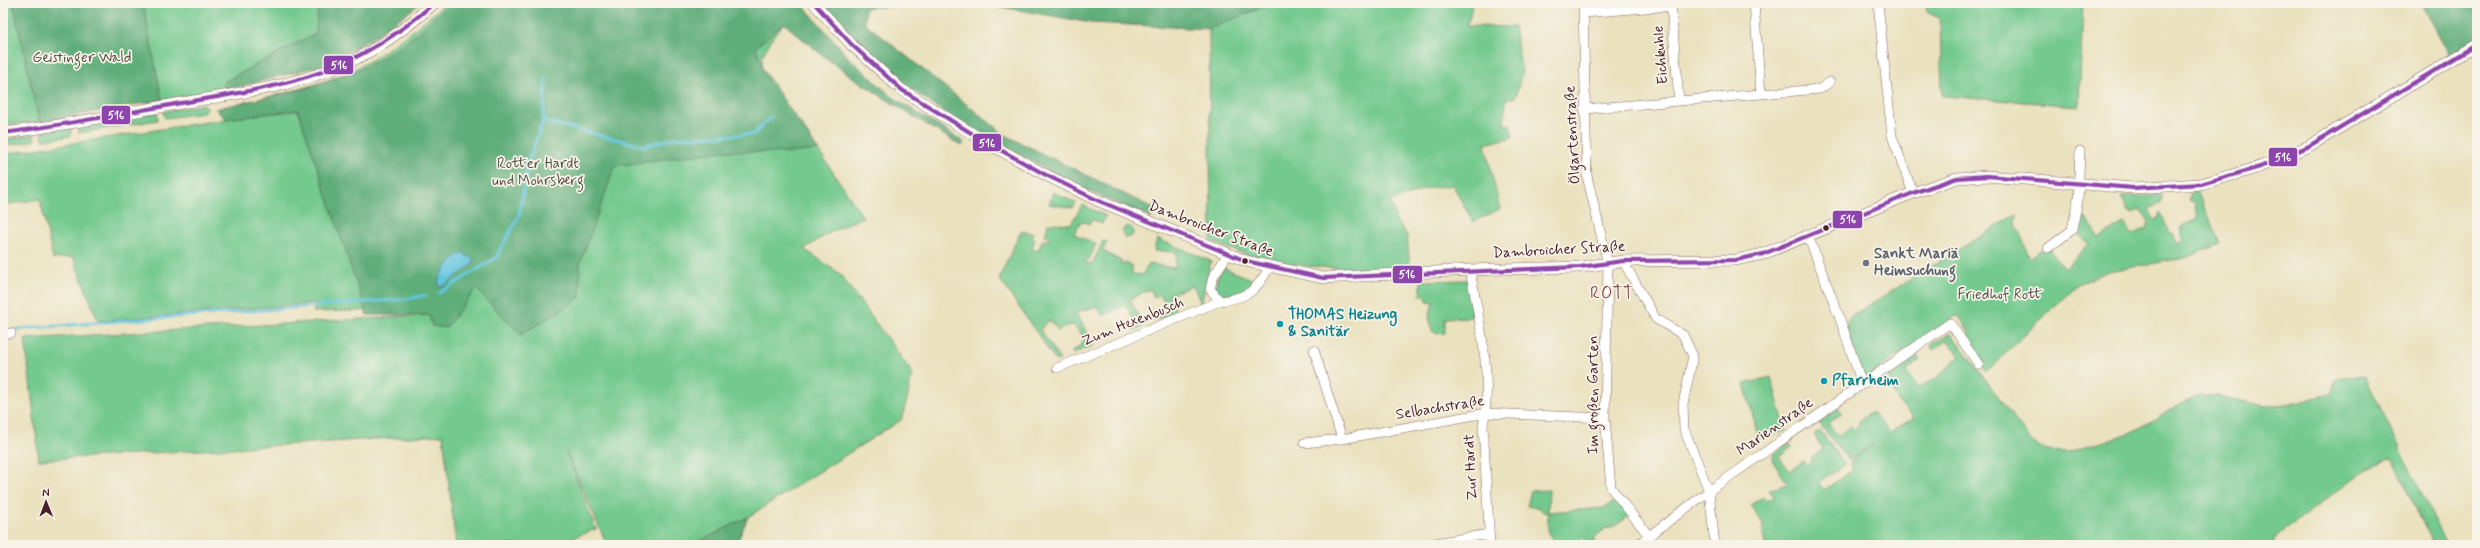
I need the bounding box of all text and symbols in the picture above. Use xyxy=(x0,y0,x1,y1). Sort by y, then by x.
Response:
street label: Eichkuhle xyxy=(1648,25,1674,85)
park label: Geistinger Wald xyxy=(32,48,132,69)
line badge: 516 xyxy=(323,55,354,75)
text: 516 xyxy=(331,59,347,73)
street label: Ölgartenstraße xyxy=(1560,85,1587,185)
line badge: 516 xyxy=(101,105,131,125)
text: 516 xyxy=(108,109,124,123)
line badge: 516 xyxy=(972,133,1002,152)
text: 516 xyxy=(979,137,995,151)
line badge: 516 xyxy=(2268,147,2298,167)
text: 516 xyxy=(2275,151,2291,165)
park label: Rotter Hardt und Mohrsberg xyxy=(492,154,584,192)
street label: Dambroicher Straße xyxy=(1146,196,1276,262)
line badge: 516 xyxy=(1832,210,1863,229)
text: 516 xyxy=(1840,213,1856,227)
unlabelled marker xyxy=(1821,223,1831,233)
street label: Dambroicher Straße xyxy=(1492,237,1626,263)
place label: Sankt Mariä Heimsuchung xyxy=(1874,244,1959,283)
unlabelled marker xyxy=(1240,256,1250,266)
marker: Sankt Mariä Heimsuchung xyxy=(1861,258,1871,268)
line badge: 516 xyxy=(1392,265,1423,284)
text: 516 xyxy=(1399,268,1415,282)
district label: ROTT xyxy=(1590,282,1634,304)
park label: Friedhof Rott xyxy=(1957,285,2043,305)
street label: Zum Hexenbusch xyxy=(1079,292,1187,352)
place label: THOMAS Heizung & Sanitär xyxy=(1288,305,1397,342)
marker: THOMAS Heizung & Sanitär xyxy=(1275,319,1285,329)
street label: Im großen Garten xyxy=(1584,336,1605,454)
place label: Pfarrheim xyxy=(1832,371,1899,391)
marker: Pfarrheim xyxy=(1819,376,1829,386)
street label: Selbachstraße xyxy=(1394,391,1486,425)
street label: Marienstraße xyxy=(1733,393,1817,461)
street label: Zur Hardt xyxy=(1459,433,1483,501)
north arrow xyxy=(26,482,66,522)
text: N xyxy=(42,486,50,500)

